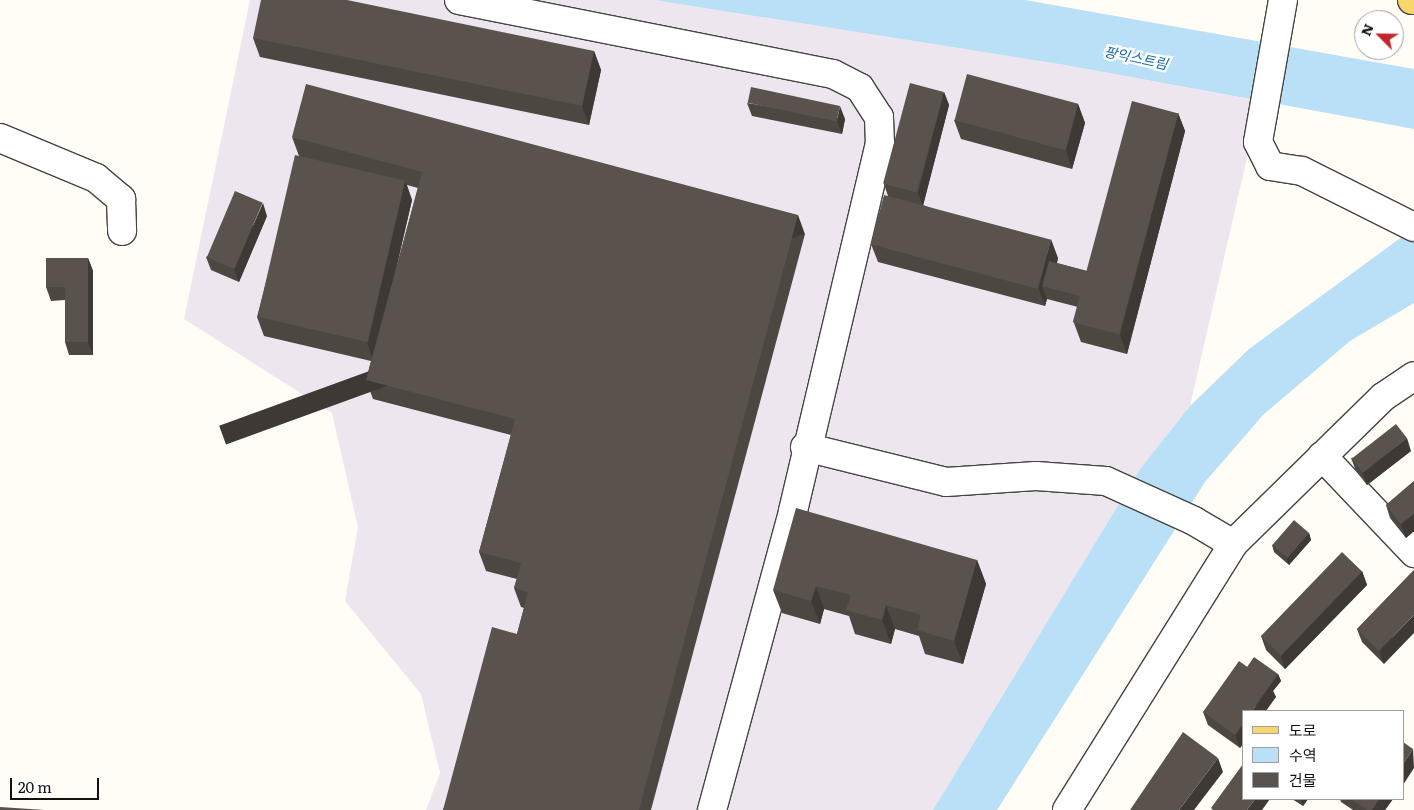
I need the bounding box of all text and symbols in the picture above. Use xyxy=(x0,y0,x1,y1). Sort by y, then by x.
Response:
north arrow xyxy=(1354,10,1404,60)
text: N xyxy=(1355,20,1378,39)
water label: 팡익스트림 xyxy=(1103,42,1169,72)
legend xyxy=(1242,710,1404,800)
text: 도로 xyxy=(1289,718,1317,741)
text: 수역 xyxy=(1289,743,1317,766)
scale bar xyxy=(12,768,101,800)
text: 건물 xyxy=(1289,768,1317,791)
text: 20 m xyxy=(18,775,52,798)

